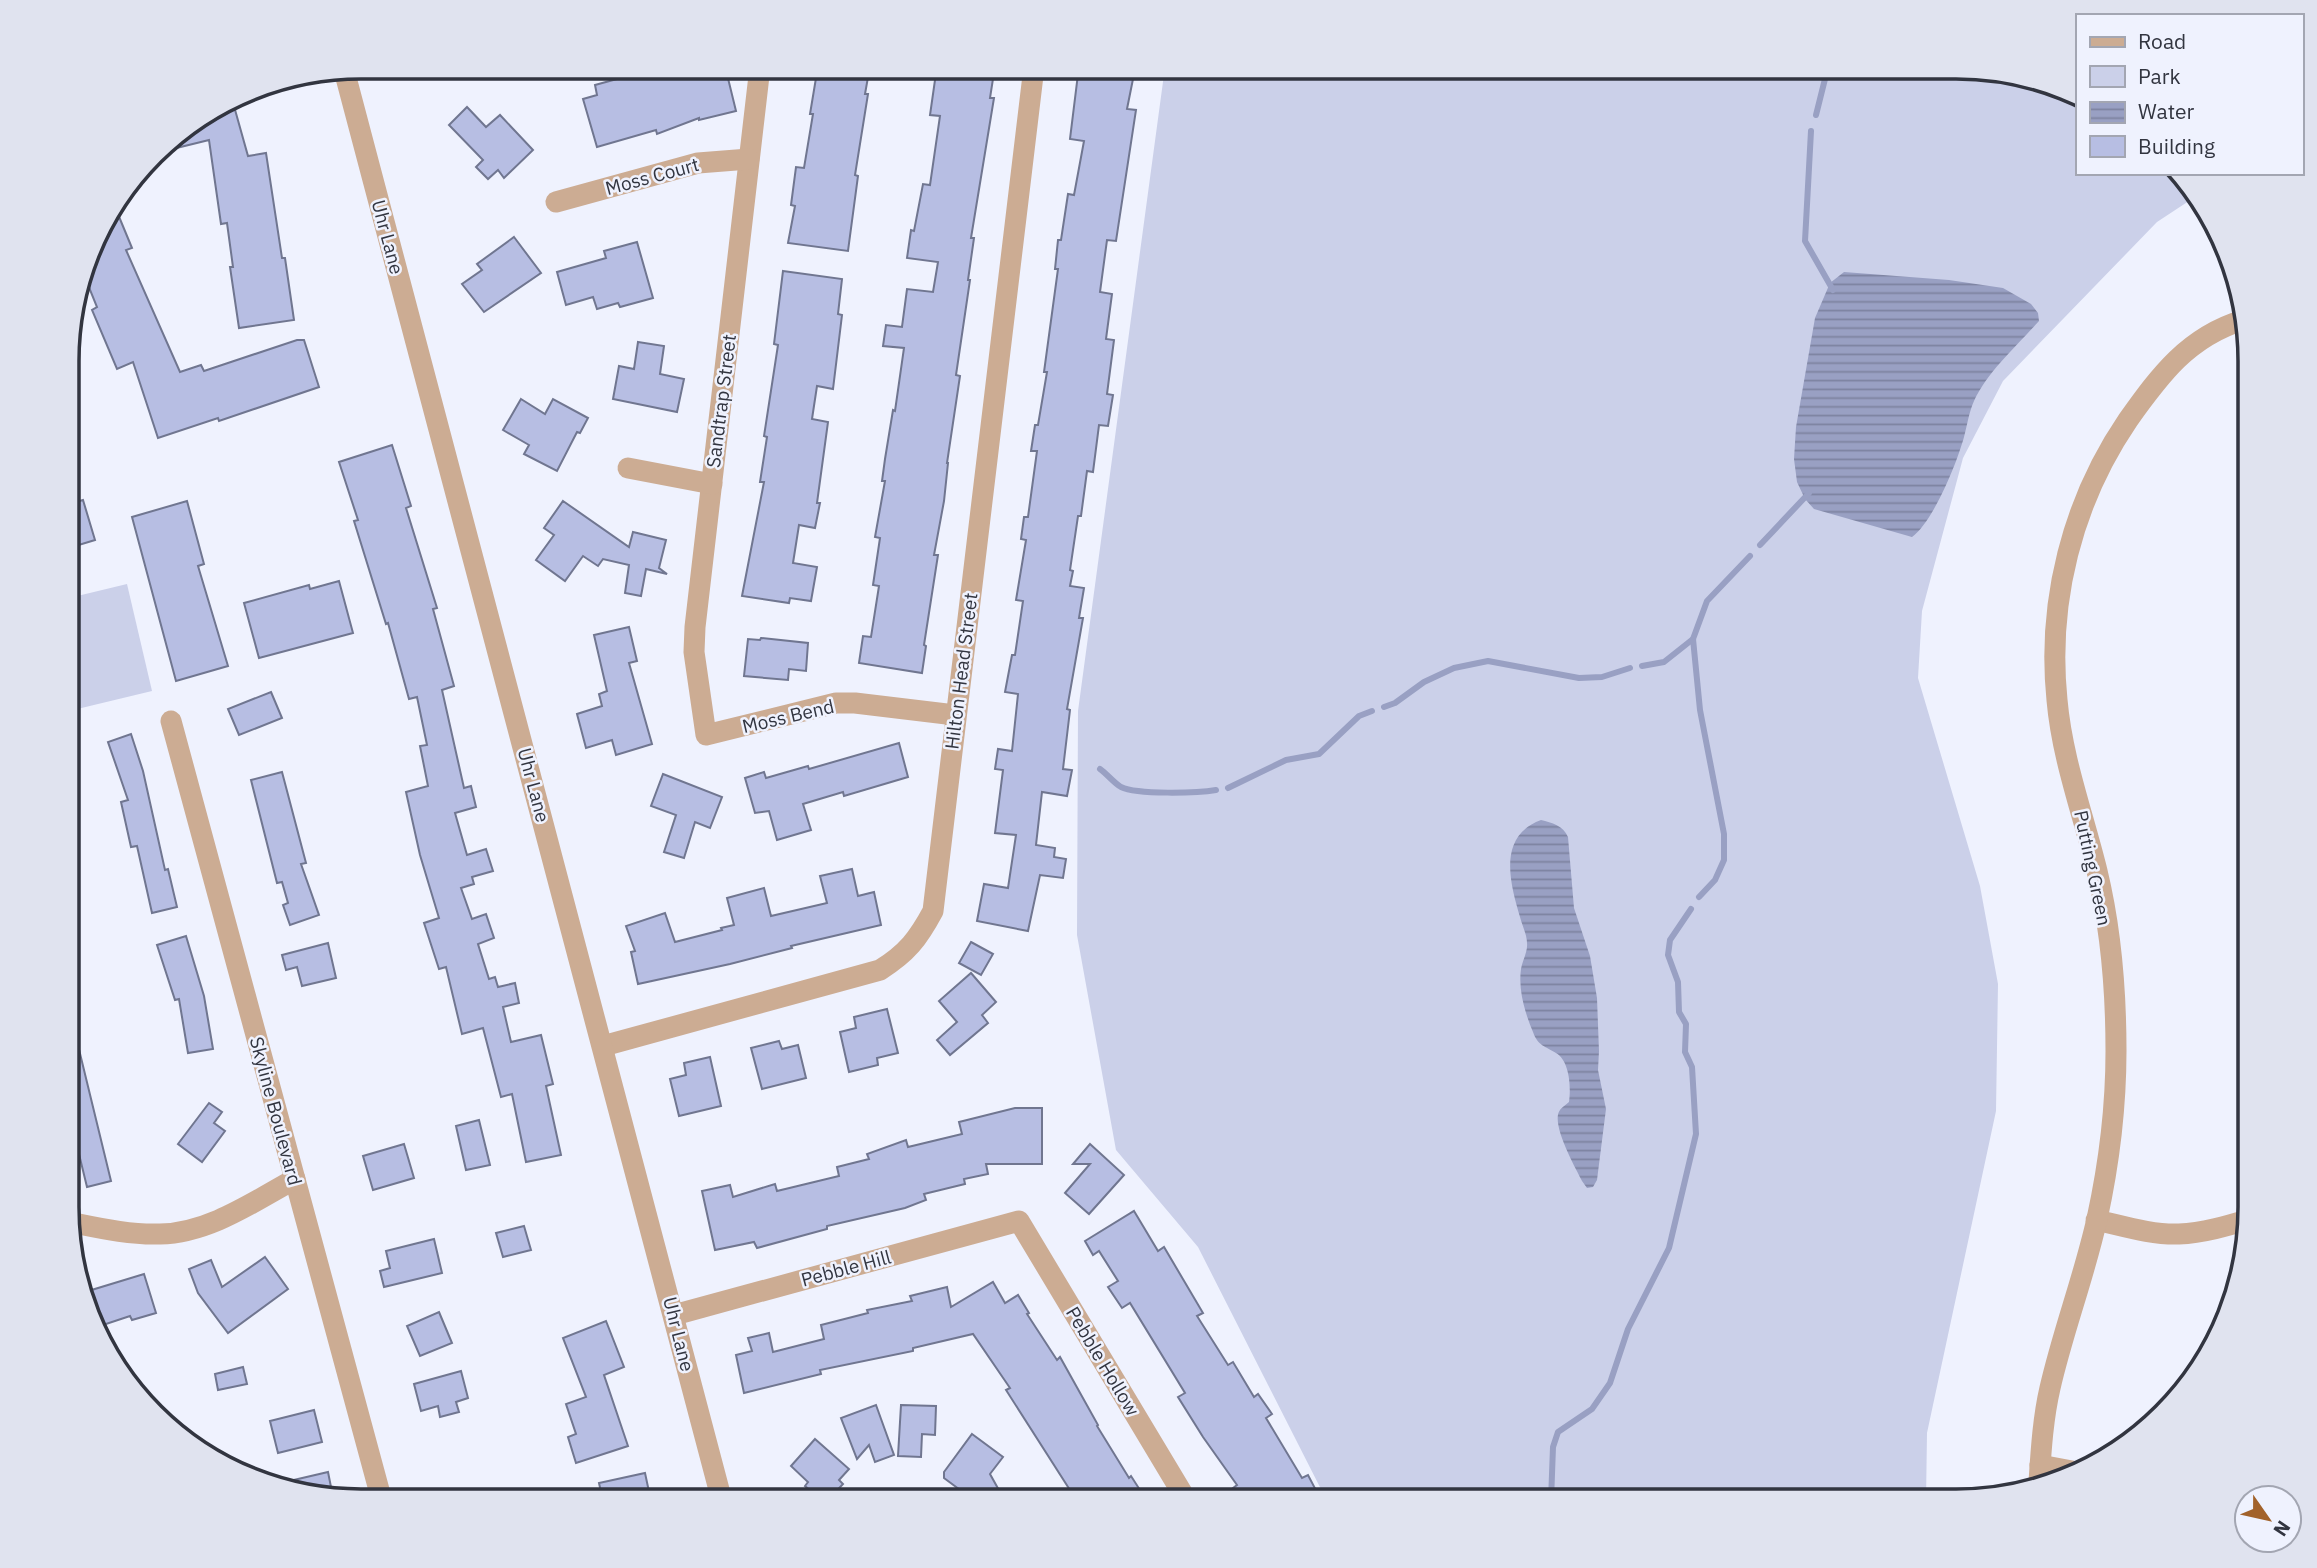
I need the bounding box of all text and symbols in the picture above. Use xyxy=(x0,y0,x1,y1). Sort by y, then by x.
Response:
legend xyxy=(2076,14,2303,175)
text: Road xyxy=(2138,27,2186,55)
text: Park xyxy=(2138,62,2181,90)
text: Water xyxy=(2138,97,2195,125)
text: Building xyxy=(2138,132,2215,160)
street label: Moss Court xyxy=(603,152,701,200)
street label: Uhr Lane xyxy=(367,197,409,277)
street label: Sandtrap Street xyxy=(701,333,741,469)
street label: Hilton Head Street xyxy=(939,591,983,751)
street label: Moss Bend xyxy=(740,694,836,738)
street label: Uhr Lane xyxy=(513,745,555,825)
street label: Putting Green xyxy=(2069,808,2117,928)
street label: Skyline Boulevard xyxy=(245,1034,307,1188)
street label: Pebble Hill xyxy=(798,1244,894,1292)
street label: Uhr Lane xyxy=(658,1294,700,1374)
street label: Pebble Hollow xyxy=(1061,1302,1145,1420)
north arrow xyxy=(2233,1484,2303,1554)
text: N xyxy=(2268,1516,2296,1541)

